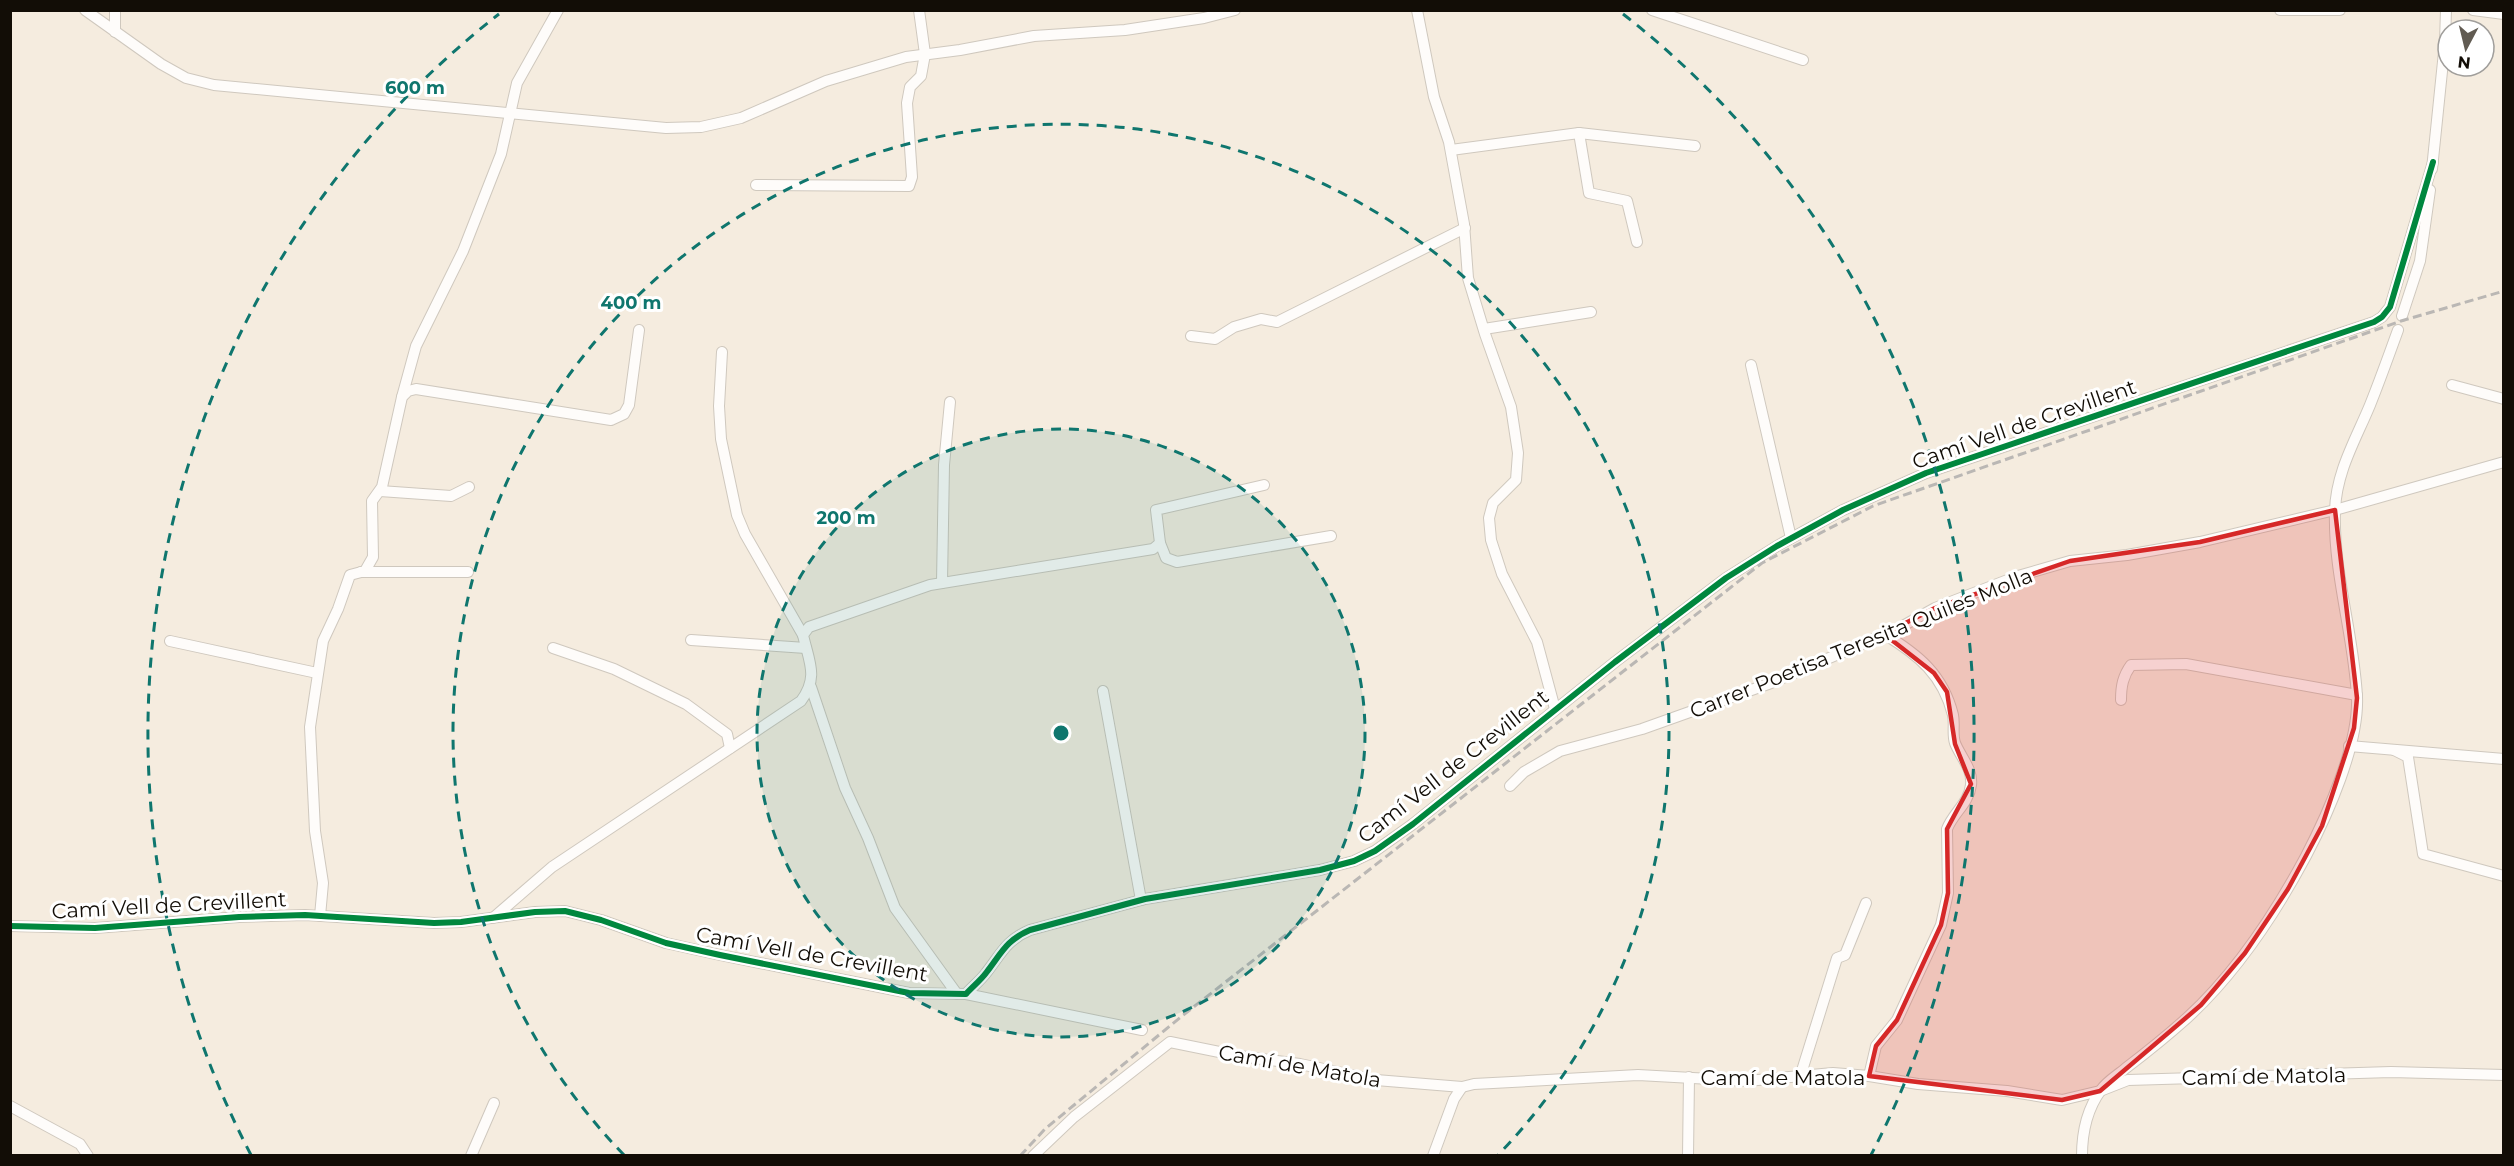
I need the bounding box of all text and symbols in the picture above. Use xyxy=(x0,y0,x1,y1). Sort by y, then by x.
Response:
north arrow xyxy=(2436,18,2496,78)
text: N xyxy=(2457,52,2472,73)
text: 600 m xyxy=(385,77,445,99)
text: 400 m xyxy=(601,292,661,314)
street label: Camí Vell de Crevillent xyxy=(1909,374,2139,474)
text: 200 m xyxy=(816,507,876,529)
street label: Carrer Poetisa Teresita Quiles Molla xyxy=(1686,563,2036,723)
street label: Camí Vell de Crevillent xyxy=(1353,684,1553,848)
centre of rings xyxy=(1051,723,1071,743)
street label: Camí Vell de Crevillent xyxy=(51,886,287,924)
street label: Camí Vell de Crevillent xyxy=(694,921,930,987)
street label: Camí de Matola xyxy=(1217,1039,1383,1093)
street label: Camí de Matola xyxy=(2181,1062,2347,1090)
street label: Camí de Matola xyxy=(1701,1065,1865,1090)

